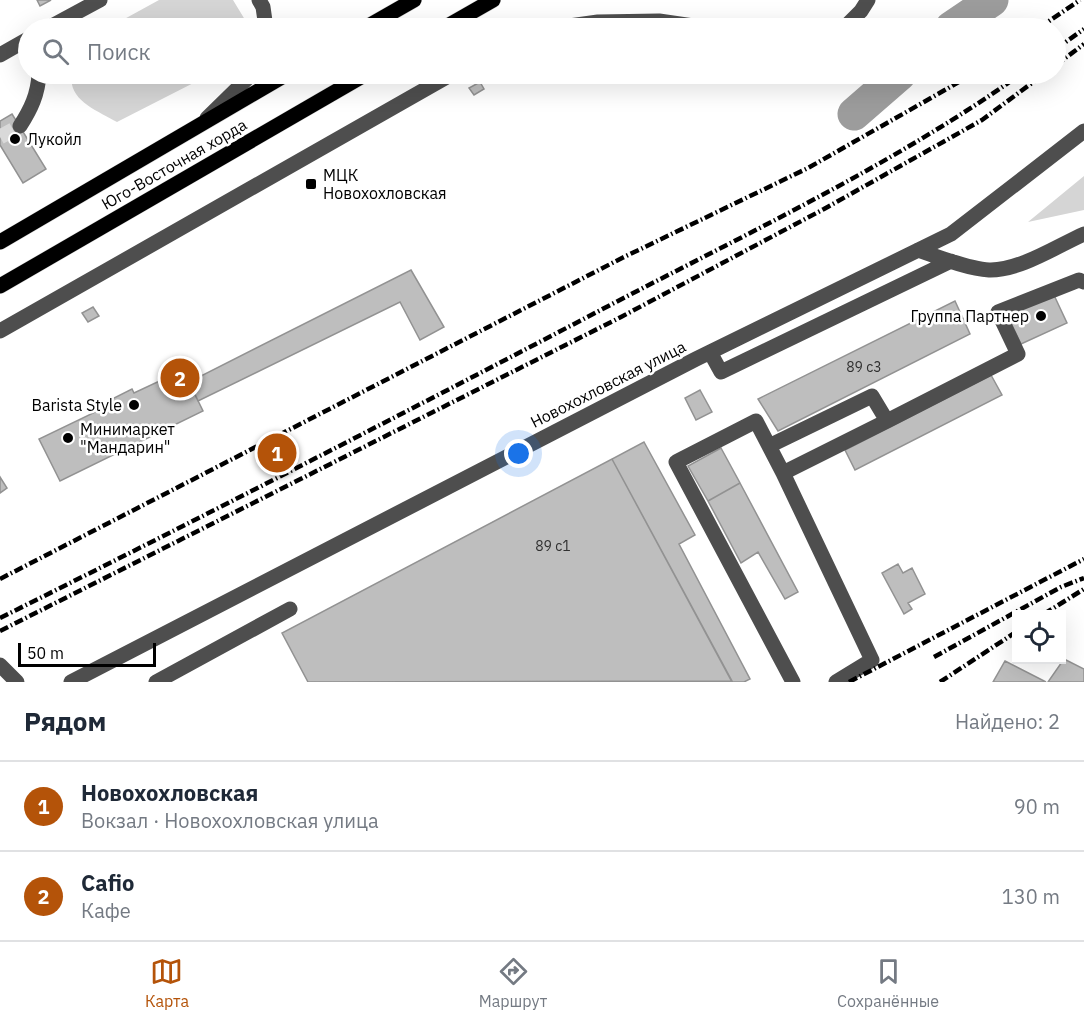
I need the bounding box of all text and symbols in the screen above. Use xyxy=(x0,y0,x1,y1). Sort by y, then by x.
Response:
search box xyxy=(18,18,1066,84)
icon: search xyxy=(39,35,72,68)
text: Поиск xyxy=(87,37,151,66)
street label: Юго-Восточная хорда xyxy=(98,114,251,214)
place label: Лукойл xyxy=(27,129,82,149)
marker: Лукойл xyxy=(8,132,22,146)
place label: МЦК Новохохловская xyxy=(323,165,447,203)
marker: МЦК Новохохловская xyxy=(304,177,318,191)
place label: Группа Партнер xyxy=(910,306,1029,326)
marker: Группа Партнер xyxy=(1034,309,1048,323)
street label: Новохохловская улица xyxy=(527,336,689,432)
pin: 2 xyxy=(160,356,200,400)
house number: 89 с3 xyxy=(846,358,882,376)
place label: Barista Style xyxy=(31,395,122,415)
marker: Barista Style xyxy=(127,398,141,412)
place label: Минимаркет "Мандарин" xyxy=(80,419,175,457)
pin: 1 xyxy=(258,430,296,476)
marker: Минимаркет "Мандарин" xyxy=(61,431,75,445)
your location xyxy=(504,439,533,468)
house number: 89 с1 xyxy=(535,537,571,555)
map controls xyxy=(1012,610,1066,664)
button: locate xyxy=(1012,610,1066,664)
scale bar xyxy=(18,640,156,668)
text: 50 m xyxy=(27,643,64,663)
text: Рядом xyxy=(24,704,106,738)
text: Найдено: 2 xyxy=(955,708,1060,735)
text: Новохохловская xyxy=(81,778,258,807)
text: 1 xyxy=(38,793,50,820)
text: 90 m xyxy=(1014,793,1060,820)
text: Вокзал · Новохохловская улица xyxy=(81,807,379,834)
text: Cafio xyxy=(81,868,134,897)
text: 2 xyxy=(38,883,50,910)
text: 130 m xyxy=(1002,883,1060,910)
text: Кафе xyxy=(81,897,131,924)
tab: Карта xyxy=(145,955,189,1011)
tab: Маршрут xyxy=(479,955,547,1011)
tab: Сохранённые xyxy=(837,955,939,1011)

